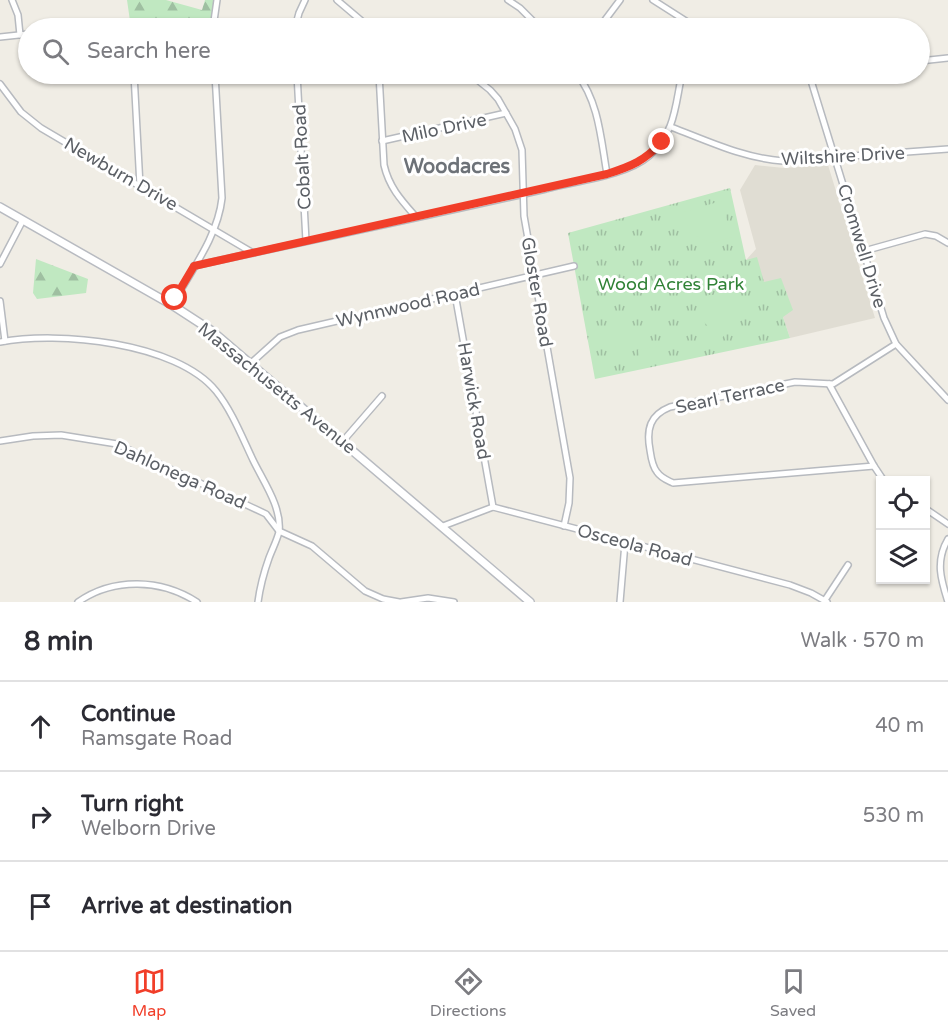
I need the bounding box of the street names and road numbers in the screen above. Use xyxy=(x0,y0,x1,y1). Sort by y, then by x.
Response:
street label: Cobalt Road xyxy=(288,104,316,210)
street label: Milo Drive xyxy=(400,108,488,148)
street label: Newburn Drive xyxy=(60,133,182,215)
street label: Wiltshire Drive xyxy=(781,142,905,170)
street label: Cromwell Drive xyxy=(833,181,891,311)
street label: Gloster Road xyxy=(516,235,558,349)
street label: Wynnwood Road xyxy=(334,278,482,332)
street label: Massachusetts Avenue xyxy=(194,318,360,458)
street label: Harwick Road xyxy=(453,341,495,461)
street label: Searl Terrace xyxy=(673,374,787,418)
street label: Dahlonega Road xyxy=(110,436,250,514)
street label: Osceola Road xyxy=(575,519,695,571)

